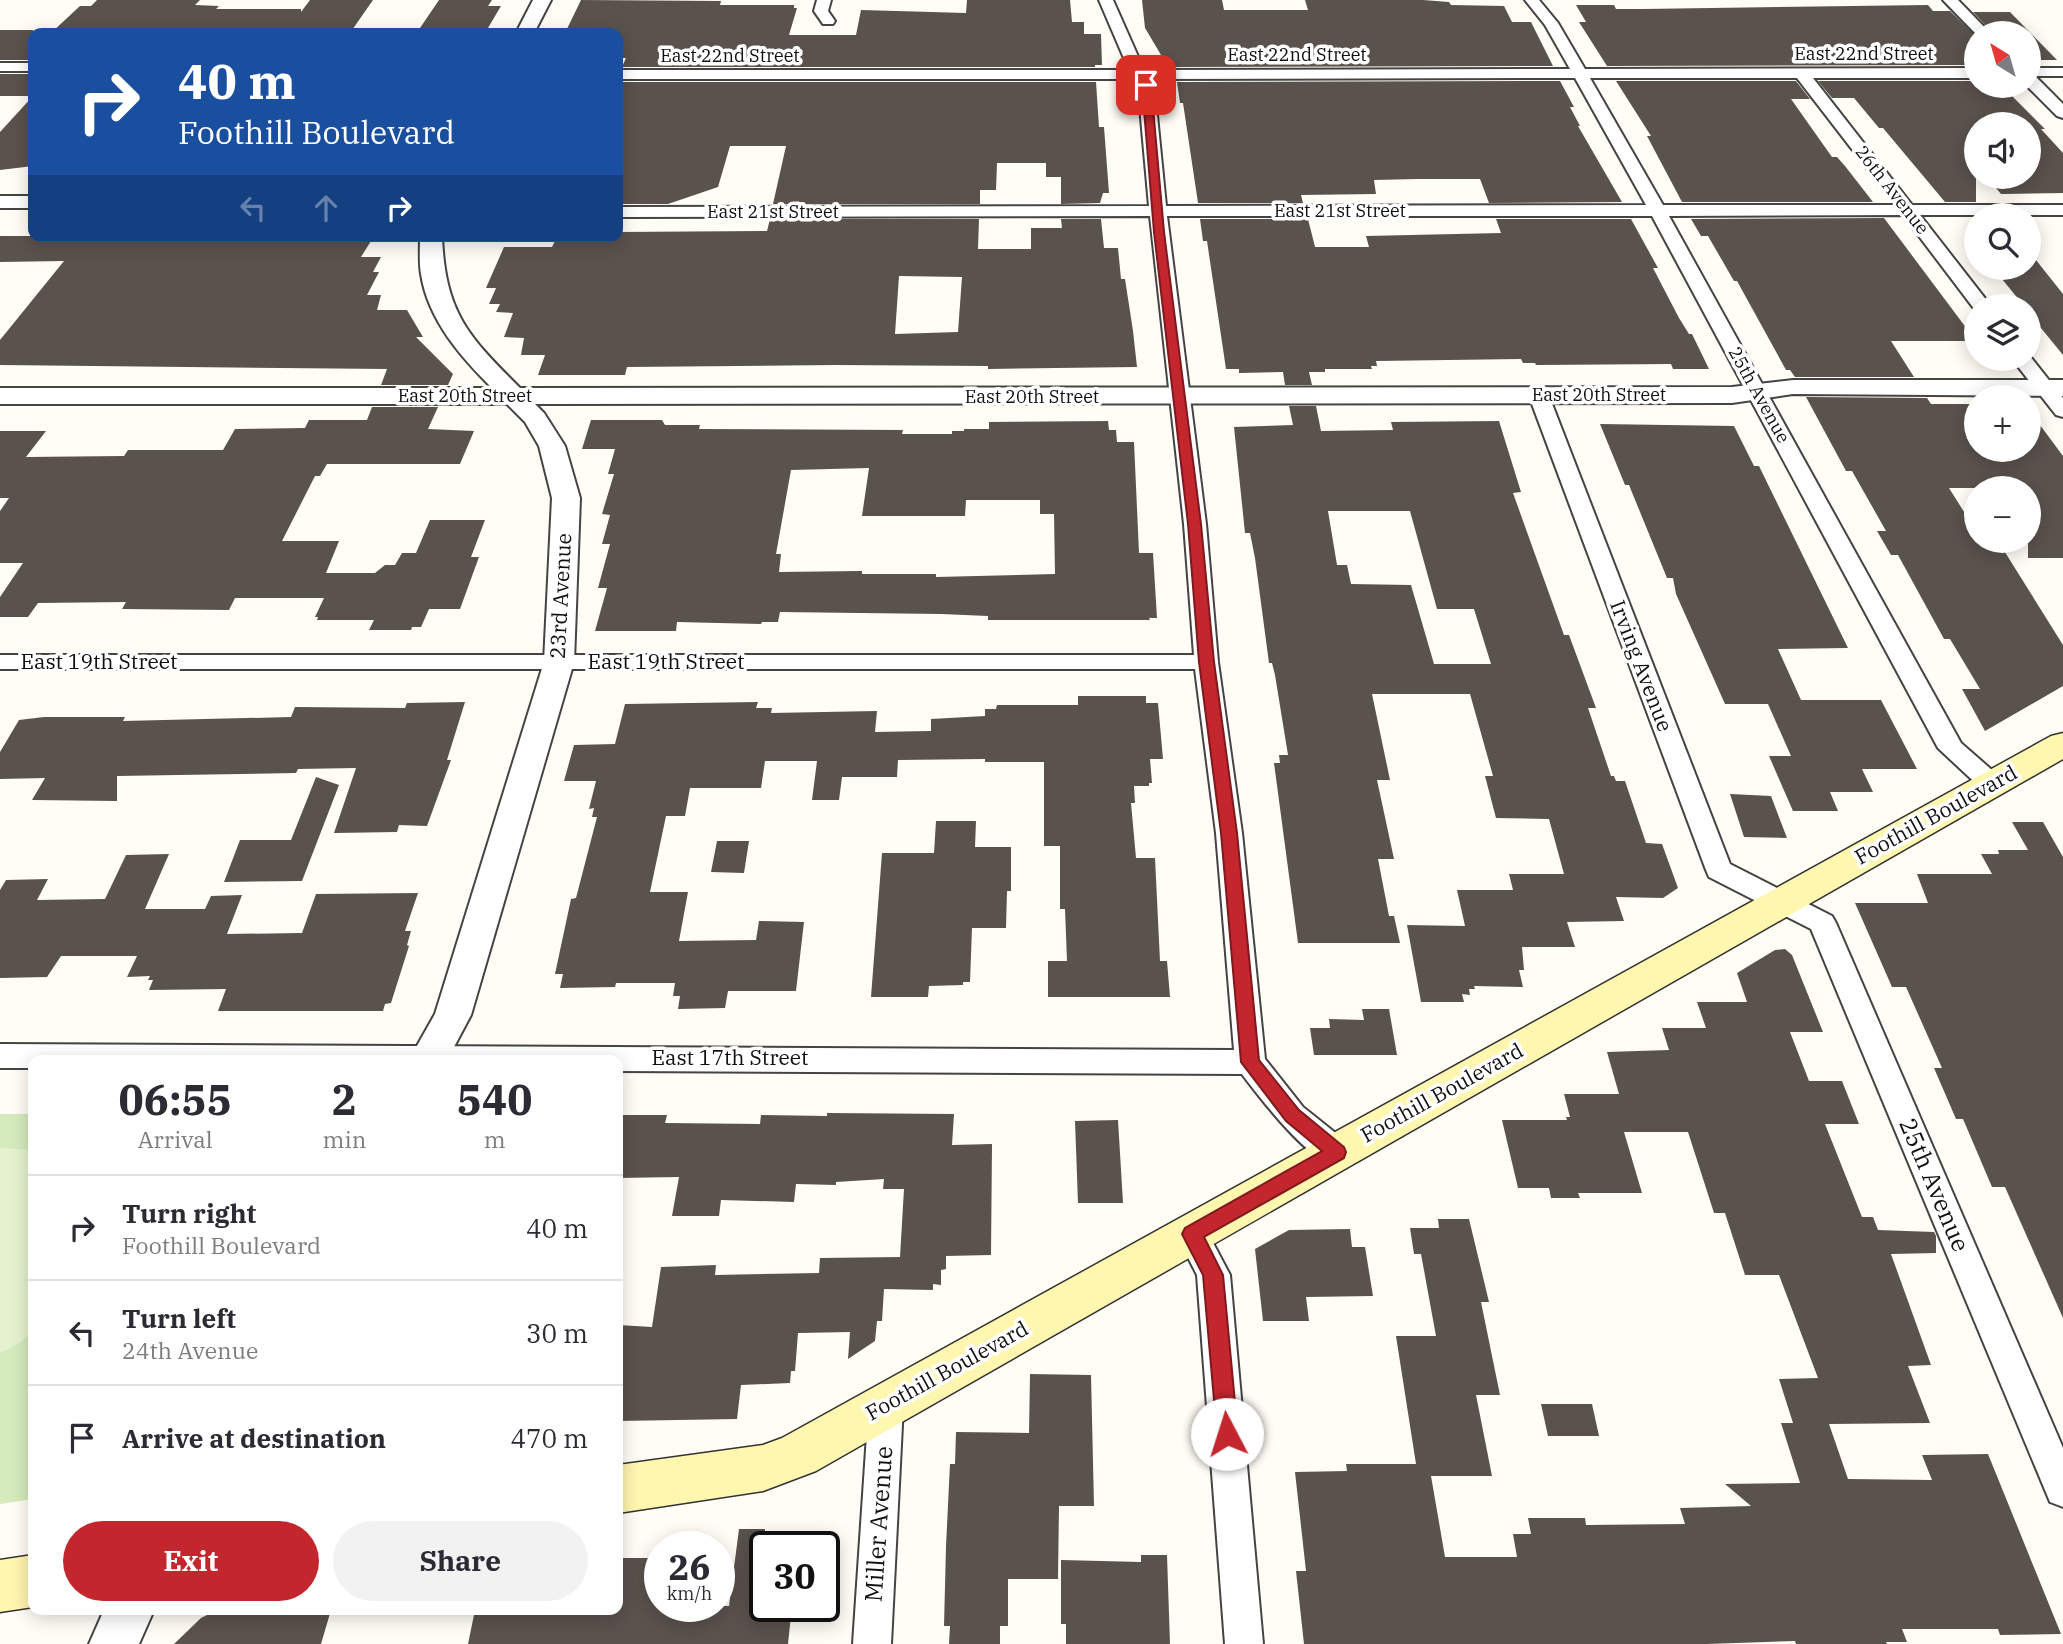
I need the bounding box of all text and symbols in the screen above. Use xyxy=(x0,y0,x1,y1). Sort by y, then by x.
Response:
north arrow xyxy=(1964,21,2040,98)
map controls xyxy=(1964,21,2041,553)
street label: East 22nd Street xyxy=(1794,42,1934,65)
street label: East 22nd Street xyxy=(1227,43,1367,66)
street label: East 22nd Street xyxy=(660,44,800,67)
text: 40 m xyxy=(178,49,296,112)
pin xyxy=(1116,55,1176,115)
icon: right xyxy=(63,56,154,147)
icon: arrive xyxy=(1127,66,1165,104)
text: Foothill Boulevard xyxy=(178,111,455,153)
button: sound xyxy=(1964,112,2041,189)
street label: 26th Avenue xyxy=(1851,141,1934,239)
icon: left xyxy=(234,189,272,227)
icon: ahead xyxy=(307,189,345,227)
icon: right xyxy=(380,189,418,227)
street label: East 21st Street xyxy=(1274,199,1406,222)
street label: East 21st Street xyxy=(707,200,839,223)
button: search xyxy=(1964,203,2041,280)
button: layers xyxy=(1964,294,2041,371)
street label: 25th Avenue xyxy=(1724,343,1795,447)
street label: East 20th Street xyxy=(1532,383,1666,406)
street label: East 20th Street xyxy=(398,384,532,407)
street label: East 20th Street xyxy=(965,385,1099,408)
button: + xyxy=(1964,385,2041,462)
button: − xyxy=(1964,476,2041,553)
street label: 23rd Avenue xyxy=(543,532,577,660)
street label: Irving Avenue xyxy=(1604,596,1680,735)
street label: East 19th Street xyxy=(21,647,177,675)
street label: East 19th Street xyxy=(588,647,744,675)
street label: Foothill Boulevard xyxy=(1849,758,2022,870)
street label: Foothill Boulevard xyxy=(1355,1036,1528,1148)
street label: East 17th Street xyxy=(652,1043,808,1071)
text: 06:55 xyxy=(118,1072,232,1127)
text: 2 xyxy=(332,1072,357,1127)
text: 540 xyxy=(457,1072,532,1127)
street label: 25th Avenue xyxy=(1892,1113,1977,1256)
text: Arrival xyxy=(138,1124,213,1154)
text: min xyxy=(323,1124,366,1154)
text: m xyxy=(484,1124,506,1154)
text: Turn right xyxy=(122,1196,256,1230)
icon: right xyxy=(63,1209,101,1247)
text: 40 m xyxy=(526,1211,588,1245)
text: Foothill Boulevard xyxy=(122,1230,321,1260)
text: Turn left xyxy=(122,1301,236,1335)
icon: left xyxy=(63,1314,101,1352)
street label: Foothill Boulevard xyxy=(860,1314,1033,1426)
text: 30 m xyxy=(526,1316,588,1350)
text: 24th Avenue xyxy=(122,1335,258,1365)
position arrow xyxy=(1190,1397,1264,1471)
icon: arrive xyxy=(63,1419,101,1457)
text: Arrive at destination xyxy=(122,1421,386,1455)
text: 470 m xyxy=(510,1421,588,1455)
street label: Miller Avenue xyxy=(857,1445,899,1603)
button: Exit xyxy=(63,1521,319,1601)
button: Share xyxy=(333,1521,588,1601)
speed limit sign: 30 xyxy=(749,1531,840,1622)
text: 26 xyxy=(668,1544,711,1590)
text: km/h xyxy=(667,1582,712,1605)

